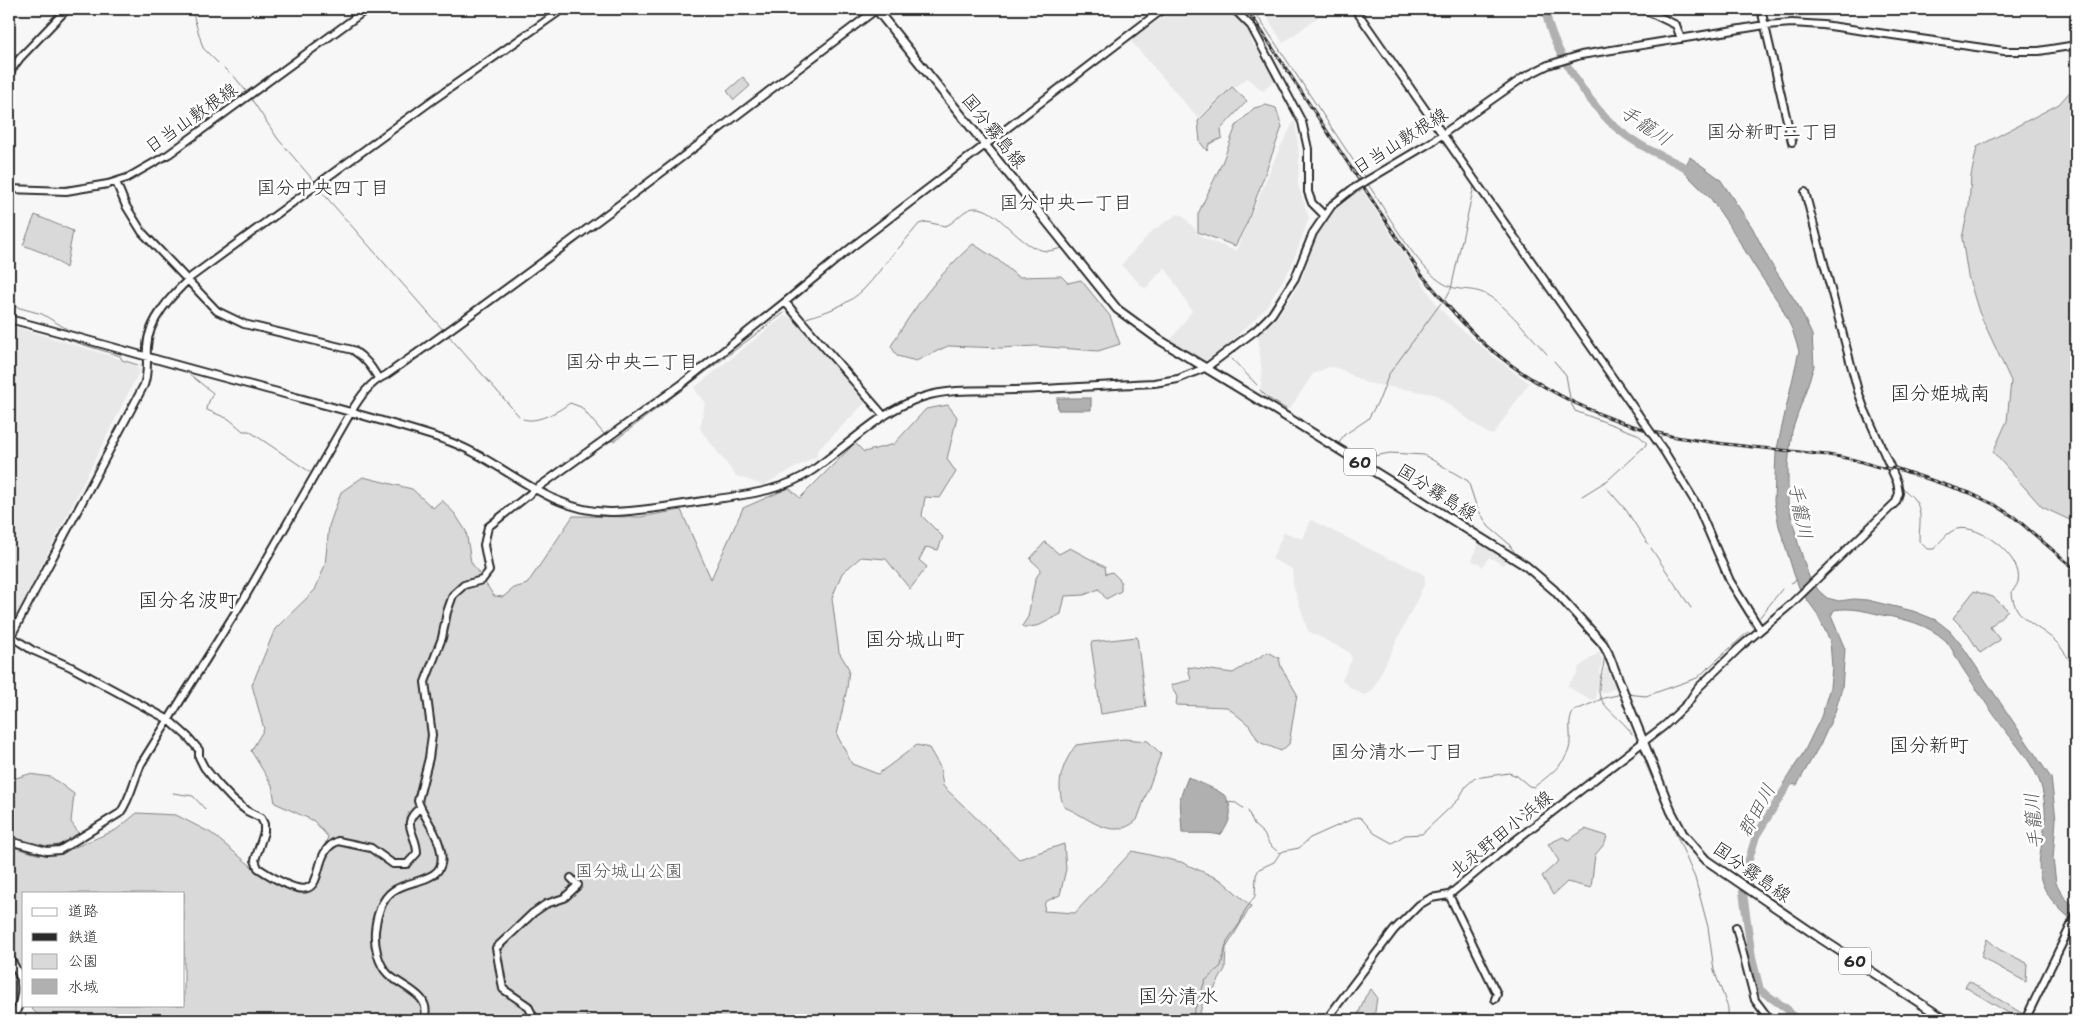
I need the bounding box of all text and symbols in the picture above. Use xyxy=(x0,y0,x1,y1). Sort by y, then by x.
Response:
street label: 日当山敷根線 xyxy=(140,77,242,159)
street label: 国分霧島線 xyxy=(956,88,1032,174)
water label: 手籠川 xyxy=(1615,99,1676,152)
street label: 日当山敷根線 xyxy=(1348,102,1452,180)
district label: 国分新町二丁目 xyxy=(1706,119,1840,144)
district label: 国分中央四丁目 xyxy=(256,175,390,200)
district label: 国分中央一丁目 xyxy=(999,190,1133,215)
district label: 国分中央二丁目 xyxy=(565,349,699,374)
district label: 国分姫城南 xyxy=(1890,380,1990,406)
road number: 60 xyxy=(1344,448,1376,476)
street label: 国分霧島線 xyxy=(1392,458,1482,526)
water label: 手籠川 xyxy=(1783,481,1818,541)
district label: 国分名波町 xyxy=(138,587,238,613)
district label: 国分城山町 xyxy=(865,626,965,652)
district label: 国分新町 xyxy=(1889,732,1969,758)
district label: 国分清水一丁目 xyxy=(1330,739,1464,764)
water label: 郡田川 xyxy=(1732,779,1781,841)
street label: 北永野田小浜線 xyxy=(1444,785,1558,883)
water label: 手籠川 xyxy=(2019,791,2048,850)
street label: 国分霧島線 xyxy=(1708,836,1796,908)
park label: 国分城山公園 xyxy=(575,859,683,883)
legend xyxy=(22,892,185,1006)
text: 道路 xyxy=(68,901,98,921)
text: 鉄道 xyxy=(68,927,98,947)
road number: 60 xyxy=(1839,948,1871,974)
text: 公園 xyxy=(68,951,98,971)
text: 水域 xyxy=(68,977,98,997)
district label: 国分清水 xyxy=(1138,983,1218,1009)

